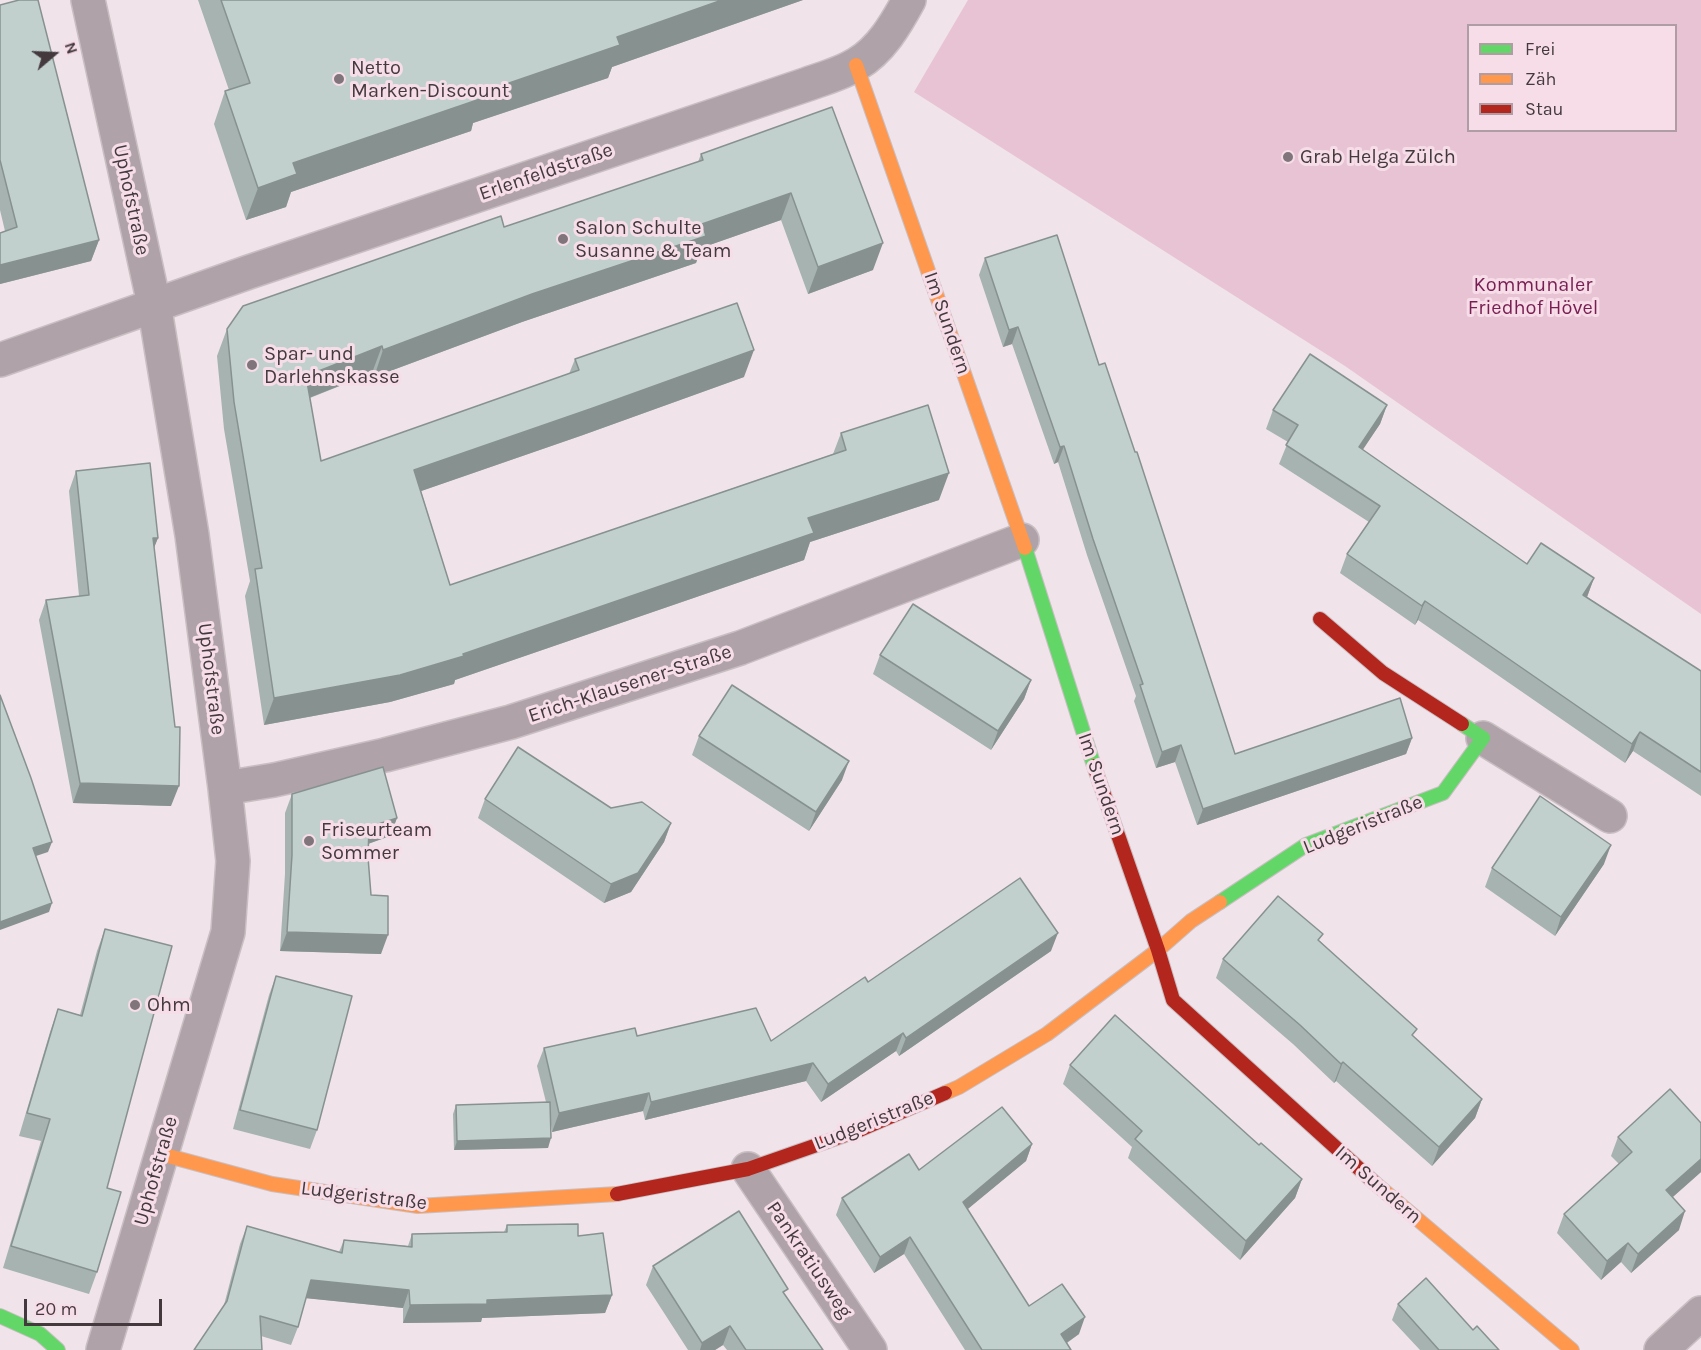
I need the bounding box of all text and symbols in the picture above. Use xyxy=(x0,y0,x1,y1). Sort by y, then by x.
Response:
north arrow xyxy=(24,24,84,84)
legend xyxy=(1467,24,1677,132)
text: Frei xyxy=(1525,38,1556,60)
text: N xyxy=(61,39,82,56)
place label: Netto Marken-Discount xyxy=(351,56,509,103)
text: Zäh xyxy=(1525,68,1556,90)
marker: Netto Marken-Discount xyxy=(332,72,346,86)
text: Stau xyxy=(1525,98,1563,120)
street label: Erlenfeldstraße xyxy=(476,138,616,206)
street label: Uphofstraße xyxy=(108,142,154,258)
place label: Grab Helga Zülch xyxy=(1300,145,1456,169)
marker: Grab Helga Zülch xyxy=(1281,150,1295,164)
place label: Salon Schulte Susanne & Team xyxy=(575,216,731,263)
marker: Salon Schulte Susanne & Team xyxy=(556,232,570,246)
street label: Im Sundern xyxy=(918,269,976,377)
park label: Kommunaler Friedhof Hövel xyxy=(1468,273,1598,320)
place label: Spar- und Darlehnskasse xyxy=(264,342,400,389)
marker: Spar- und Darlehnskasse xyxy=(245,358,259,372)
street label: Uphofstraße xyxy=(192,621,230,737)
street label: Erich-Klausener-Straße xyxy=(525,640,735,728)
street label: Im Sundern xyxy=(1072,730,1130,838)
street label: Ludgeristraße xyxy=(1300,790,1426,860)
place label: Friseurteam Sommer xyxy=(321,818,432,865)
marker: Friseurteam Sommer xyxy=(302,834,316,848)
place label: Ohm xyxy=(147,993,191,1017)
marker: Ohm xyxy=(128,998,142,1012)
street label: Ludgeristraße xyxy=(811,1086,937,1156)
street label: Uphofstraße xyxy=(129,1113,183,1229)
street label: Im Sundern xyxy=(1330,1141,1426,1229)
street label: Ludgeristraße xyxy=(300,1176,428,1216)
street label: Pankratiusweg xyxy=(761,1197,857,1323)
scale bar xyxy=(27,1287,165,1325)
text: 20 m xyxy=(35,1298,77,1320)

